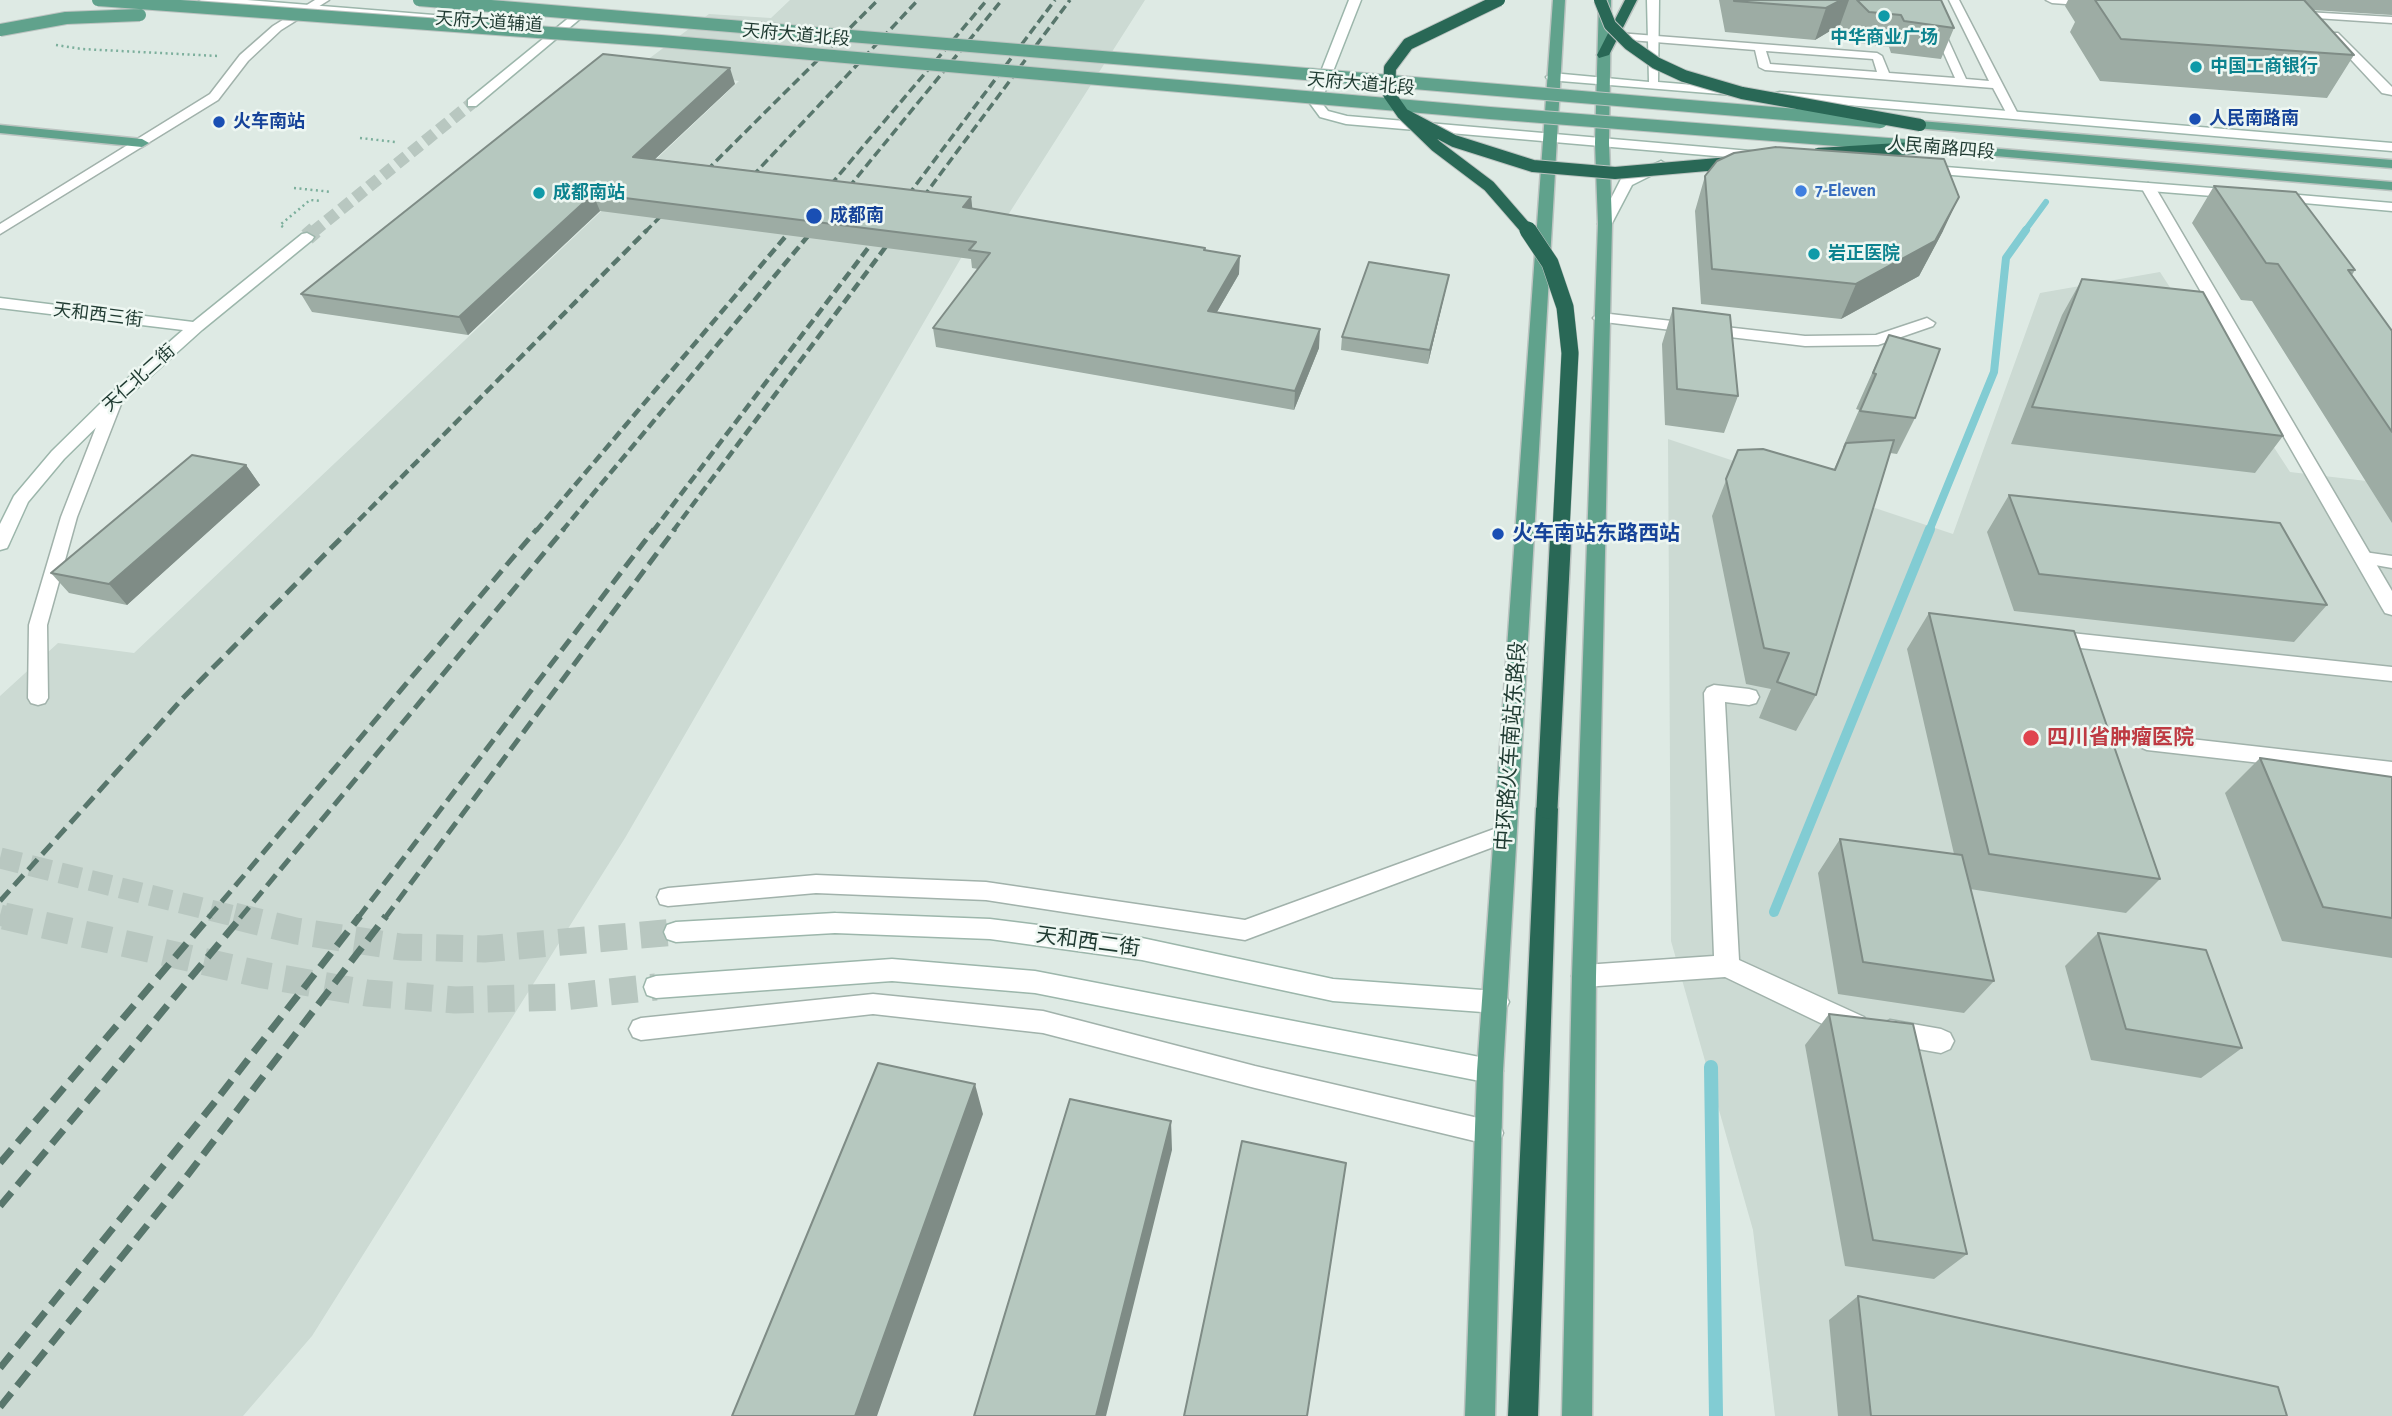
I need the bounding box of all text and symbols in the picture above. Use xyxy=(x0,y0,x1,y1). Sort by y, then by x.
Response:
street label: 天府大道辅道 xyxy=(434,7,544,37)
marker: 中华商业广场 xyxy=(1876,8,1892,24)
street label: 天府大道北段 xyxy=(741,20,851,50)
place label: 中华商业广场 xyxy=(1830,27,1938,49)
place label: 中国工商银行 xyxy=(2210,56,2318,78)
marker: 中国工商银行 xyxy=(2188,59,2204,75)
street label: 天府大道北段 xyxy=(1306,69,1416,99)
place label: 人民南路南 xyxy=(2209,108,2299,130)
place label: 火车南站 xyxy=(233,111,305,133)
marker: 人民南路南 xyxy=(2187,111,2203,127)
marker: 火车南站 xyxy=(211,114,227,130)
street label: 人民南路四段 xyxy=(1886,133,1996,163)
place label: 7-Eleven xyxy=(1815,180,1876,202)
place label: 成都南站 xyxy=(553,182,625,204)
marker: 7-Eleven xyxy=(1793,183,1809,199)
marker: 成都南站 xyxy=(531,185,547,201)
place label: 成都南 xyxy=(830,205,884,227)
marker: 成都南 xyxy=(804,206,824,226)
place label: 岩正医院 xyxy=(1828,243,1900,265)
marker: 岩正医院 xyxy=(1806,246,1822,262)
street label: 天和西三街 xyxy=(52,299,144,331)
street label: 天仁北二街 xyxy=(98,340,180,416)
place label: 火车南站东路西站 xyxy=(1512,521,1680,547)
marker: 火车南站东路西站 xyxy=(1490,526,1506,542)
street label: 中环路火车南站东路段 xyxy=(1491,640,1531,852)
place label: 四川省肿瘤医院 xyxy=(2047,725,2194,751)
marker: 四川省肿瘤医院 xyxy=(2021,728,2041,748)
street label: 天和西二街 xyxy=(1034,922,1142,962)

